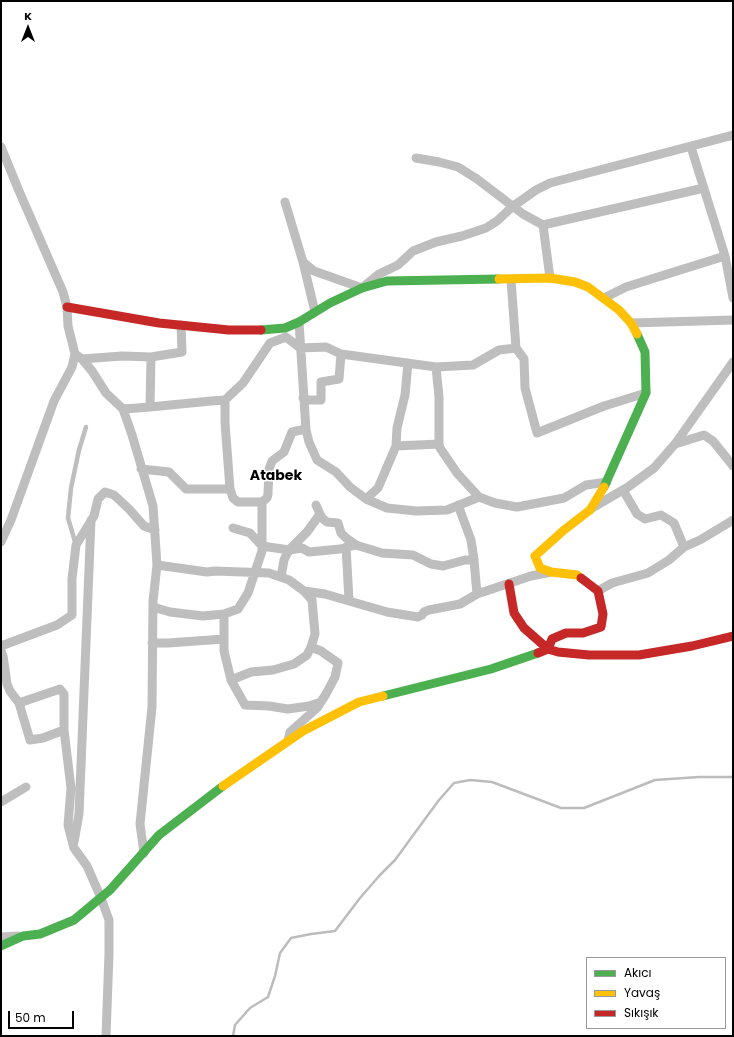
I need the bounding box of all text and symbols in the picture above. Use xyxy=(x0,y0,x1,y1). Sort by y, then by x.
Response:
north arrow xyxy=(8,8,48,48)
text: K xyxy=(24,8,32,24)
district label: Atabek xyxy=(250,468,302,484)
legend xyxy=(586,957,726,1029)
text: Akıcı xyxy=(624,964,651,981)
text: Yavaş xyxy=(624,984,660,1001)
scale bar xyxy=(10,1003,76,1029)
text: Sıkışık xyxy=(624,1004,659,1021)
text: 50 m xyxy=(15,1009,46,1026)

